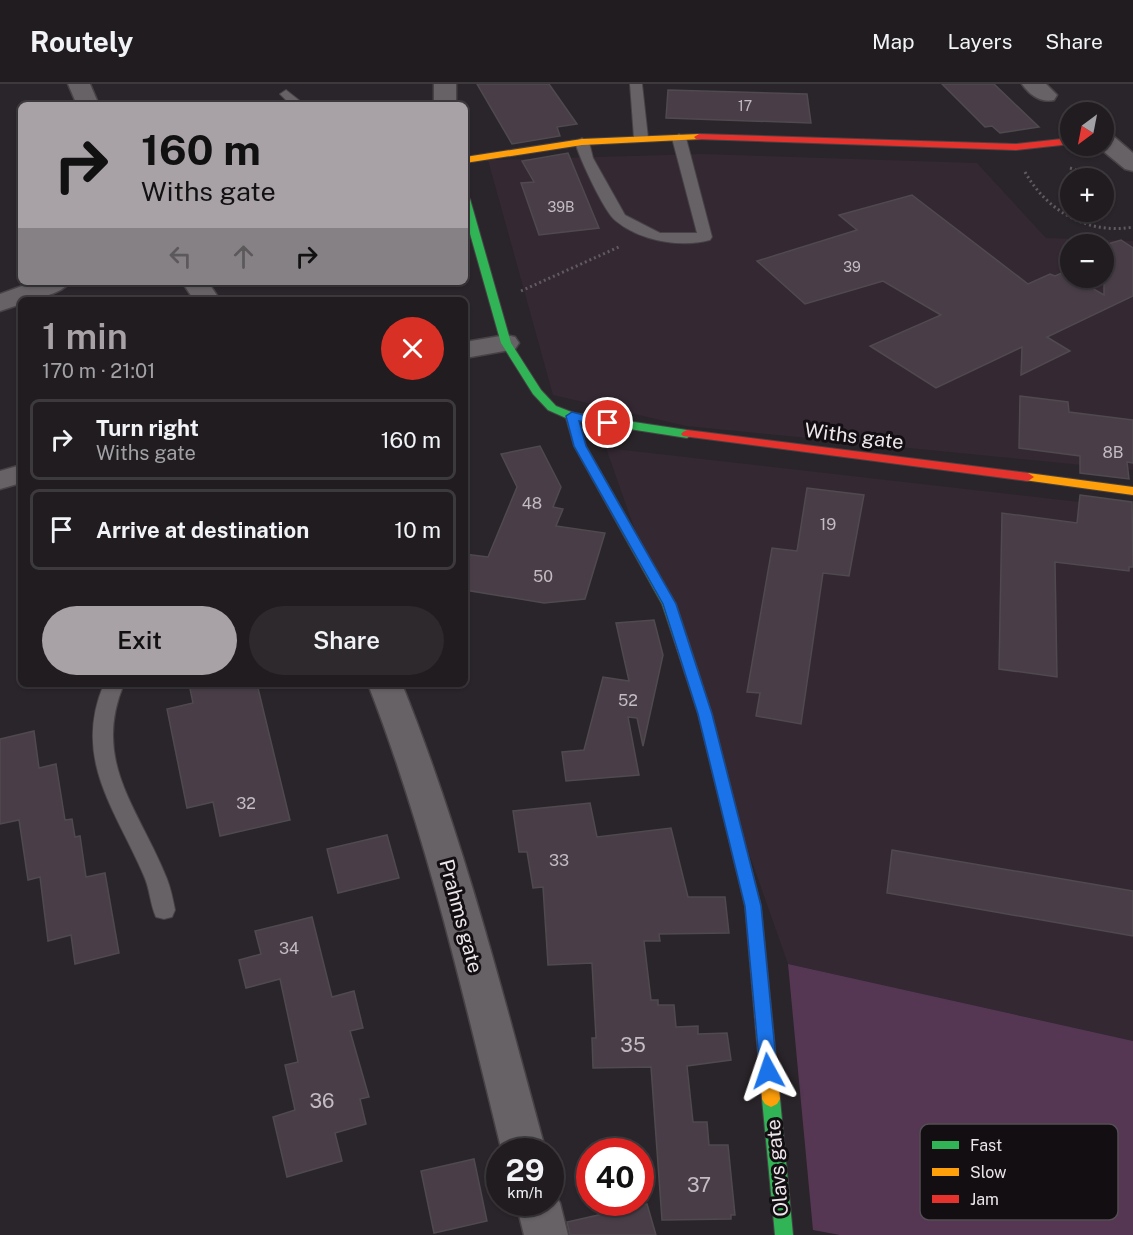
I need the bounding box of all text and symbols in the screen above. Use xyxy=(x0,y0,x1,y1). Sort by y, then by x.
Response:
text: Routely xyxy=(30,25,133,58)
text: Map xyxy=(872,29,915,54)
text: Layers xyxy=(948,29,1012,54)
text: Share xyxy=(1045,29,1103,54)
house number: 17 xyxy=(738,98,752,114)
north arrow xyxy=(1060,102,1114,156)
map controls xyxy=(1060,102,1114,288)
text: 160 m xyxy=(141,125,261,174)
icon: right xyxy=(42,126,120,204)
button: + xyxy=(1060,168,1114,222)
text: Withs gate xyxy=(141,175,276,207)
house number: 39B xyxy=(548,199,574,215)
button: − xyxy=(1060,234,1114,288)
icon: left xyxy=(164,240,197,273)
icon: ahead xyxy=(227,240,260,273)
icon: right xyxy=(290,240,323,273)
house number: 39 xyxy=(843,259,861,275)
text: 1 min xyxy=(42,315,128,357)
button: close xyxy=(381,317,444,380)
text: 170 m · 21:01 xyxy=(42,359,155,383)
pin xyxy=(582,397,633,448)
icon: arrive xyxy=(591,406,624,439)
text: Turn right xyxy=(96,415,199,441)
street label: Withs gate xyxy=(803,418,905,454)
icon: right xyxy=(45,423,78,456)
text: 160 m xyxy=(381,427,441,453)
text: Withs gate xyxy=(96,441,196,465)
house number: 8B xyxy=(1102,443,1124,462)
house number: 48 xyxy=(522,494,542,513)
icon: arrive xyxy=(45,513,78,546)
house number: 19 xyxy=(820,515,836,534)
text: Arrive at destination xyxy=(96,517,309,543)
text: 10 m xyxy=(394,517,441,543)
house number: 50 xyxy=(533,567,553,586)
button: Exit xyxy=(42,606,237,675)
button: Share xyxy=(249,606,444,675)
house number: 52 xyxy=(618,691,638,710)
house number: 32 xyxy=(236,794,256,813)
house number: 33 xyxy=(549,851,569,870)
street label: Prahms gate xyxy=(434,857,488,975)
house number: 34 xyxy=(279,939,299,958)
house number: 35 xyxy=(620,1033,646,1057)
position arrow xyxy=(736,1039,800,1103)
house number: 36 xyxy=(310,1089,334,1113)
street label: Olavs gate xyxy=(761,1118,793,1218)
legend xyxy=(920,1124,1118,1220)
text: Fast xyxy=(970,1136,1002,1155)
speed limit sign: 40 xyxy=(576,1138,654,1216)
text: 29 xyxy=(506,1152,544,1188)
text: Slow xyxy=(970,1163,1007,1182)
house number: 37 xyxy=(687,1173,711,1197)
text: km/h xyxy=(507,1184,543,1201)
text: Jam xyxy=(970,1190,999,1209)

